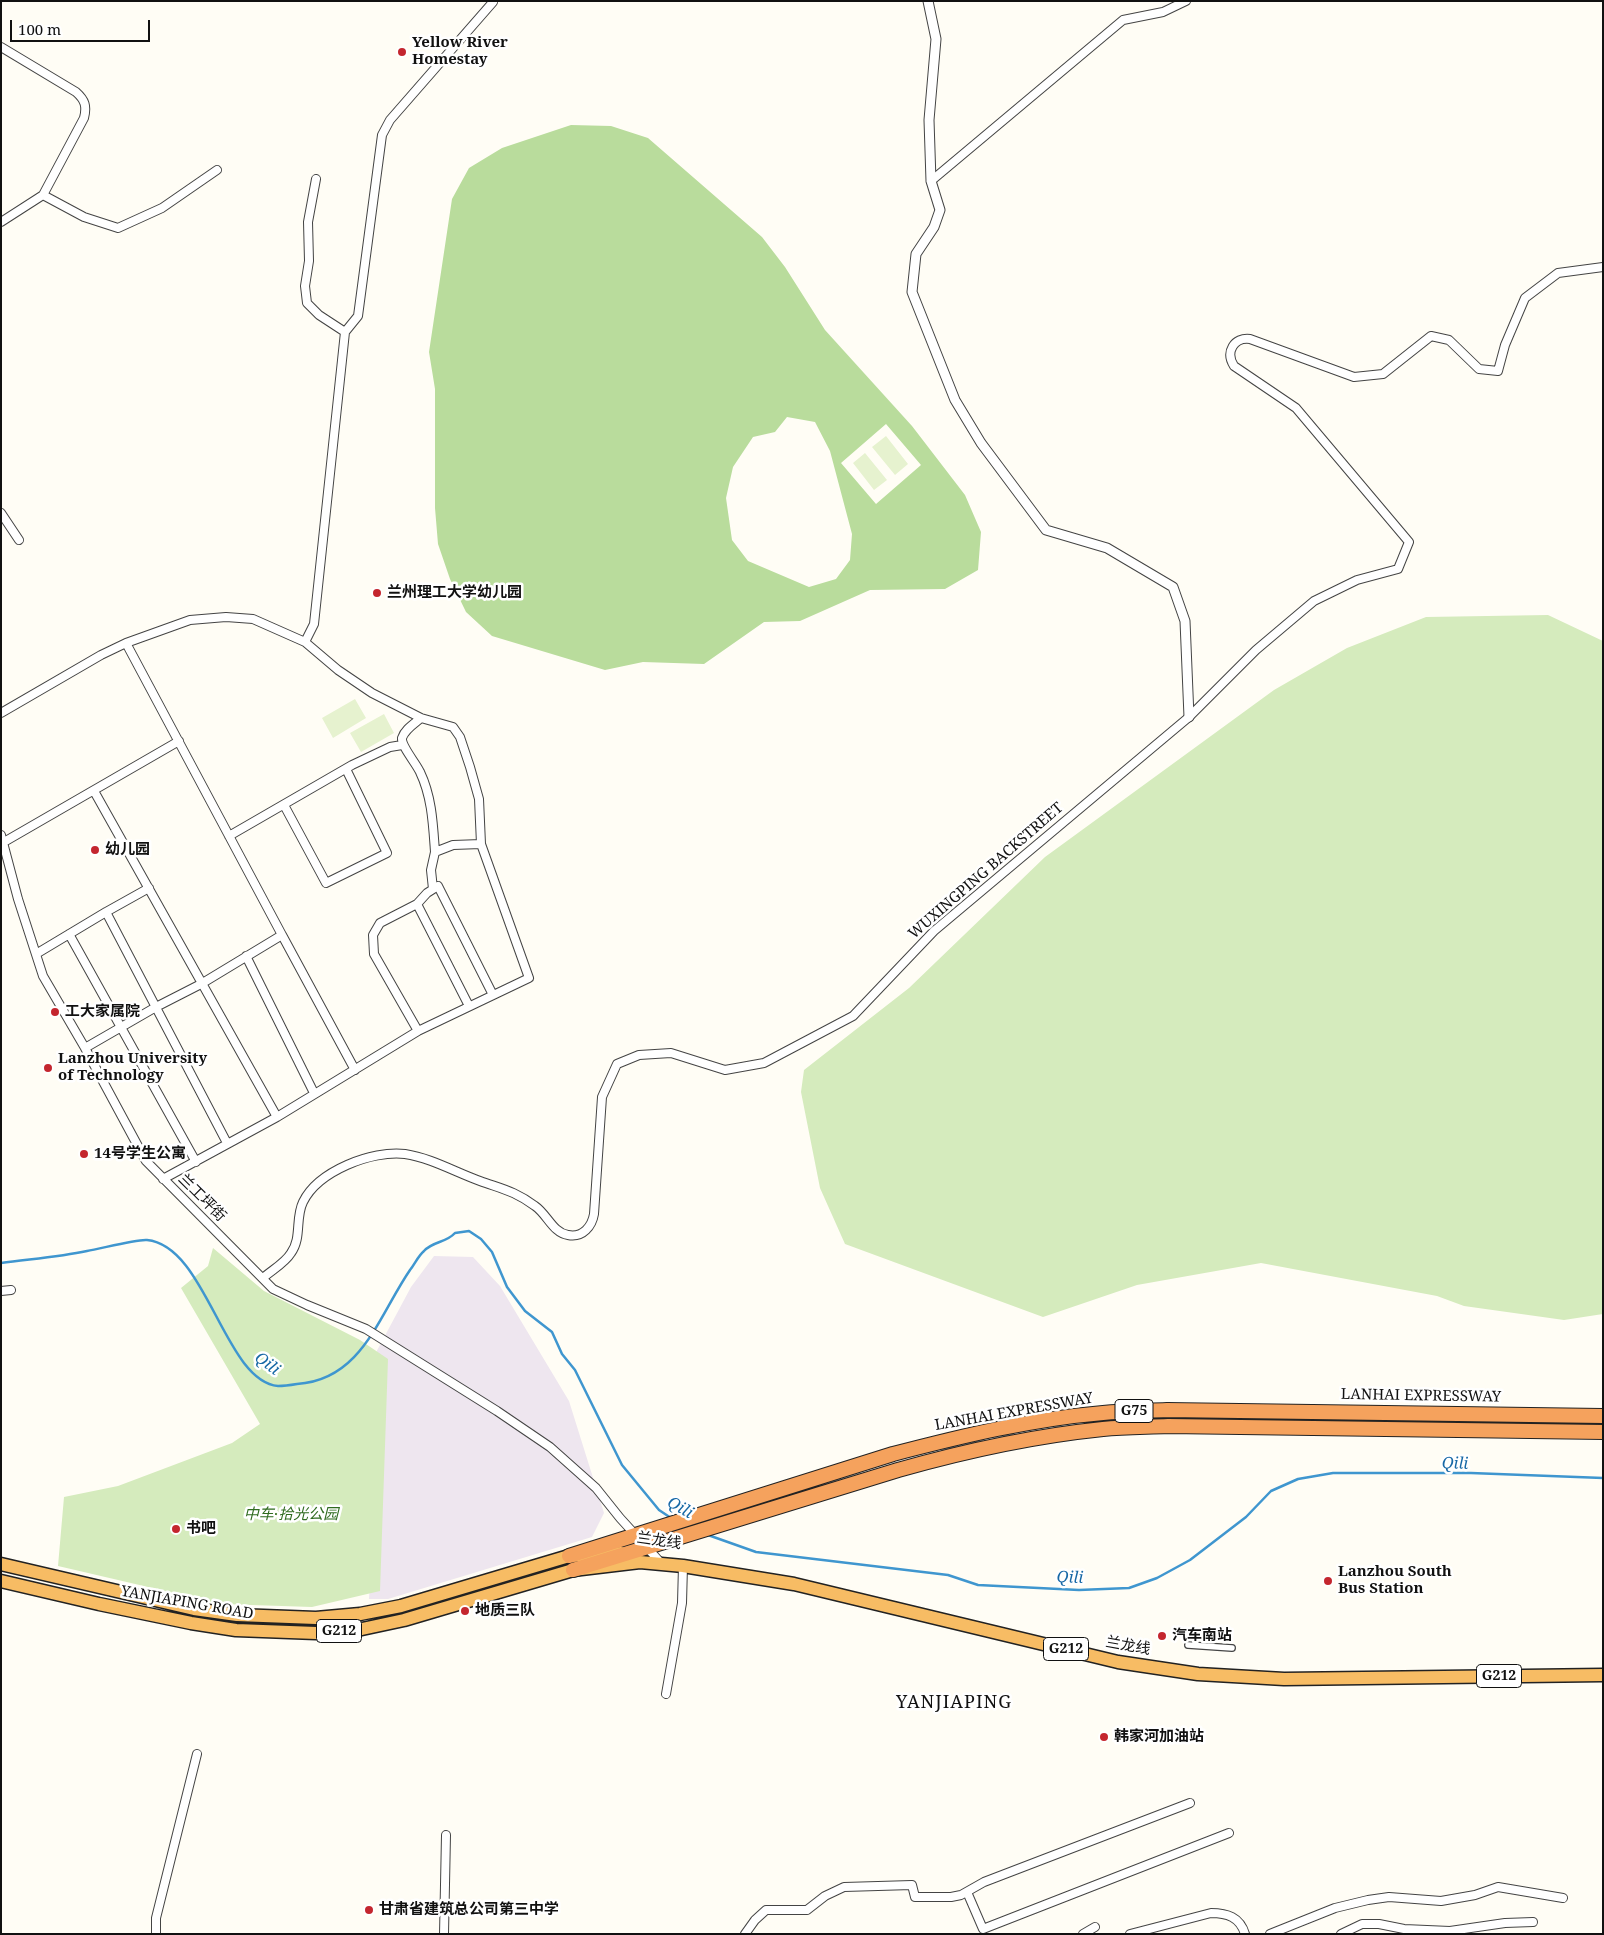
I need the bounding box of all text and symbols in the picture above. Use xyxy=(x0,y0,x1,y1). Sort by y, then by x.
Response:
scale bar xyxy=(12,10,152,42)
text: 100 m xyxy=(18,19,61,39)
place label: Yellow River Homestay xyxy=(412,34,508,69)
marker: Yellow River Homestay xyxy=(396,46,408,58)
place label: 兰州理工大学幼儿园 xyxy=(387,584,522,602)
marker: 兰州理工大学幼儿园 xyxy=(371,587,383,599)
street label: WUXINGPING BACKSTREET xyxy=(905,799,1067,943)
place label: 幼儿园 xyxy=(105,841,150,859)
marker: 幼儿园 xyxy=(89,844,101,856)
place label: 工大家属院 xyxy=(65,1003,140,1021)
marker: 工大家属院 xyxy=(49,1006,61,1018)
place label: Lanzhou University of Technology xyxy=(58,1050,207,1085)
marker: Lanzhou University of Technology xyxy=(42,1062,54,1074)
place label: 14号学生公寓 xyxy=(94,1145,186,1163)
marker: 14号学生公寓 xyxy=(78,1148,90,1160)
street label: 兰工坪街 xyxy=(174,1170,230,1226)
water label: Qili xyxy=(251,1348,283,1380)
street label: LANHAI EXPRESSWAY xyxy=(1341,1386,1501,1406)
street label: LANHAI EXPRESSWAY xyxy=(934,1389,1094,1435)
road number: G75 xyxy=(1115,1400,1153,1422)
water label: Qili xyxy=(1442,1454,1468,1474)
water label: Qili xyxy=(664,1493,696,1523)
park label: 中车·拾光公园 xyxy=(244,1506,338,1524)
place label: 书吧 xyxy=(186,1520,216,1538)
marker: 书吧 xyxy=(170,1523,182,1535)
street label: 兰龙线 xyxy=(635,1529,683,1553)
place label: Lanzhou South Bus Station xyxy=(1338,1563,1452,1598)
water label: Qili xyxy=(1056,1568,1084,1588)
marker: Lanzhou South Bus Station xyxy=(1322,1575,1334,1587)
street label: YANJIAPING ROAD xyxy=(119,1582,255,1624)
place label: 地质三队 xyxy=(475,1602,535,1620)
marker: 地质三队 xyxy=(459,1605,471,1617)
road number: G212 xyxy=(316,1620,362,1642)
place label: 汽车南站 xyxy=(1172,1627,1232,1645)
marker: 汽车南站 xyxy=(1156,1630,1168,1642)
street label: 兰龙线 xyxy=(1104,1633,1152,1659)
road number: G212 xyxy=(1044,1638,1088,1660)
road number: G212 xyxy=(1476,1664,1522,1688)
district label: YANJIAPING xyxy=(895,1692,1013,1714)
place label: 韩家河加油站 xyxy=(1114,1728,1204,1746)
marker: 韩家河加油站 xyxy=(1098,1731,1110,1743)
place label: 甘肃省建筑总公司第三中学 xyxy=(379,1901,559,1919)
marker: 甘肃省建筑总公司第三中学 xyxy=(363,1904,375,1916)

